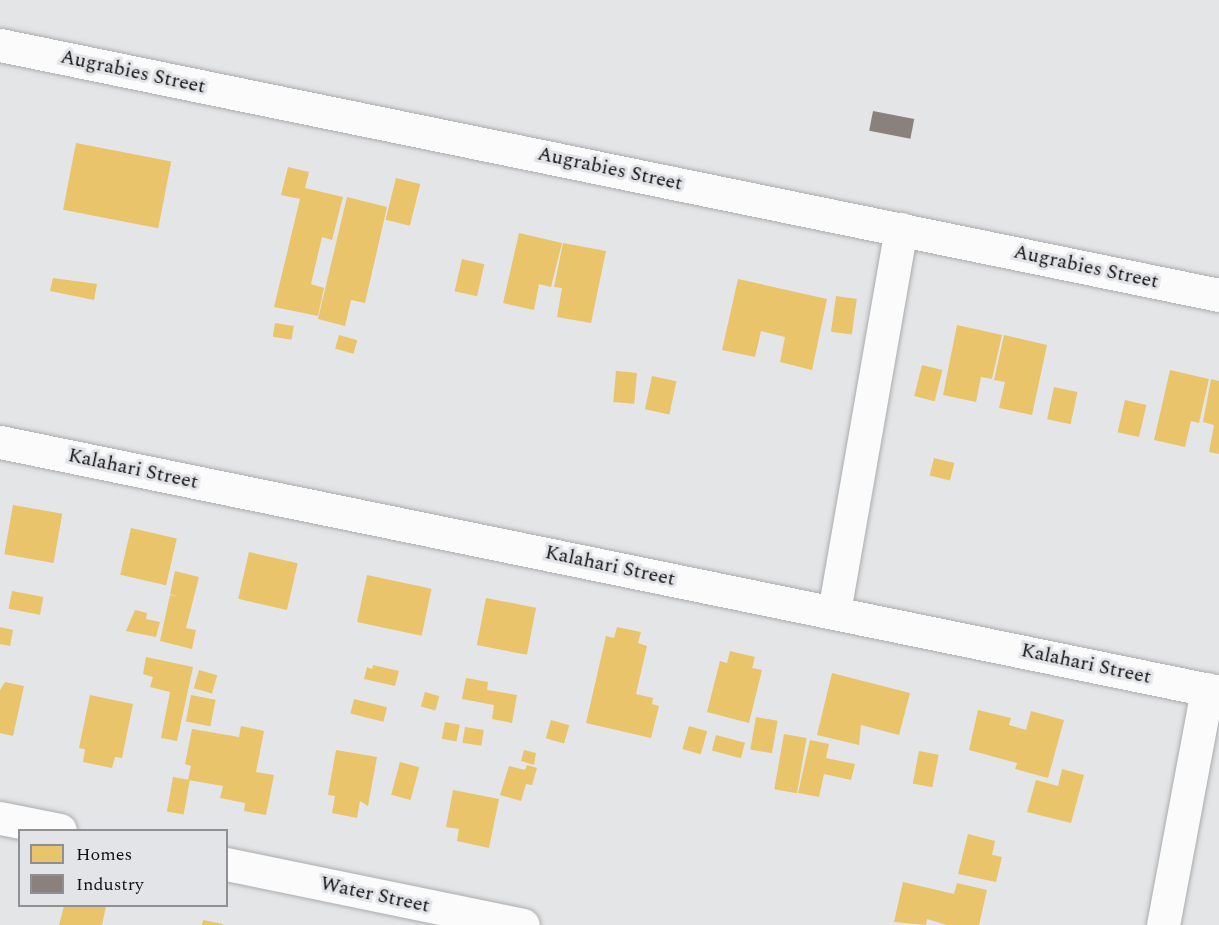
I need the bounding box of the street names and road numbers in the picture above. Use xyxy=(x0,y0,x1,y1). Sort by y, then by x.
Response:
street label: Augrabies Street xyxy=(58,45,208,99)
street label: Augrabies Street xyxy=(535,142,685,196)
street label: Augrabies Street xyxy=(1011,240,1161,294)
street label: Kalahari Street xyxy=(66,444,200,494)
street label: Kalahari Street xyxy=(543,541,677,591)
street label: Kalahari Street xyxy=(1019,639,1153,689)
street label: Water Street xyxy=(318,872,432,918)

